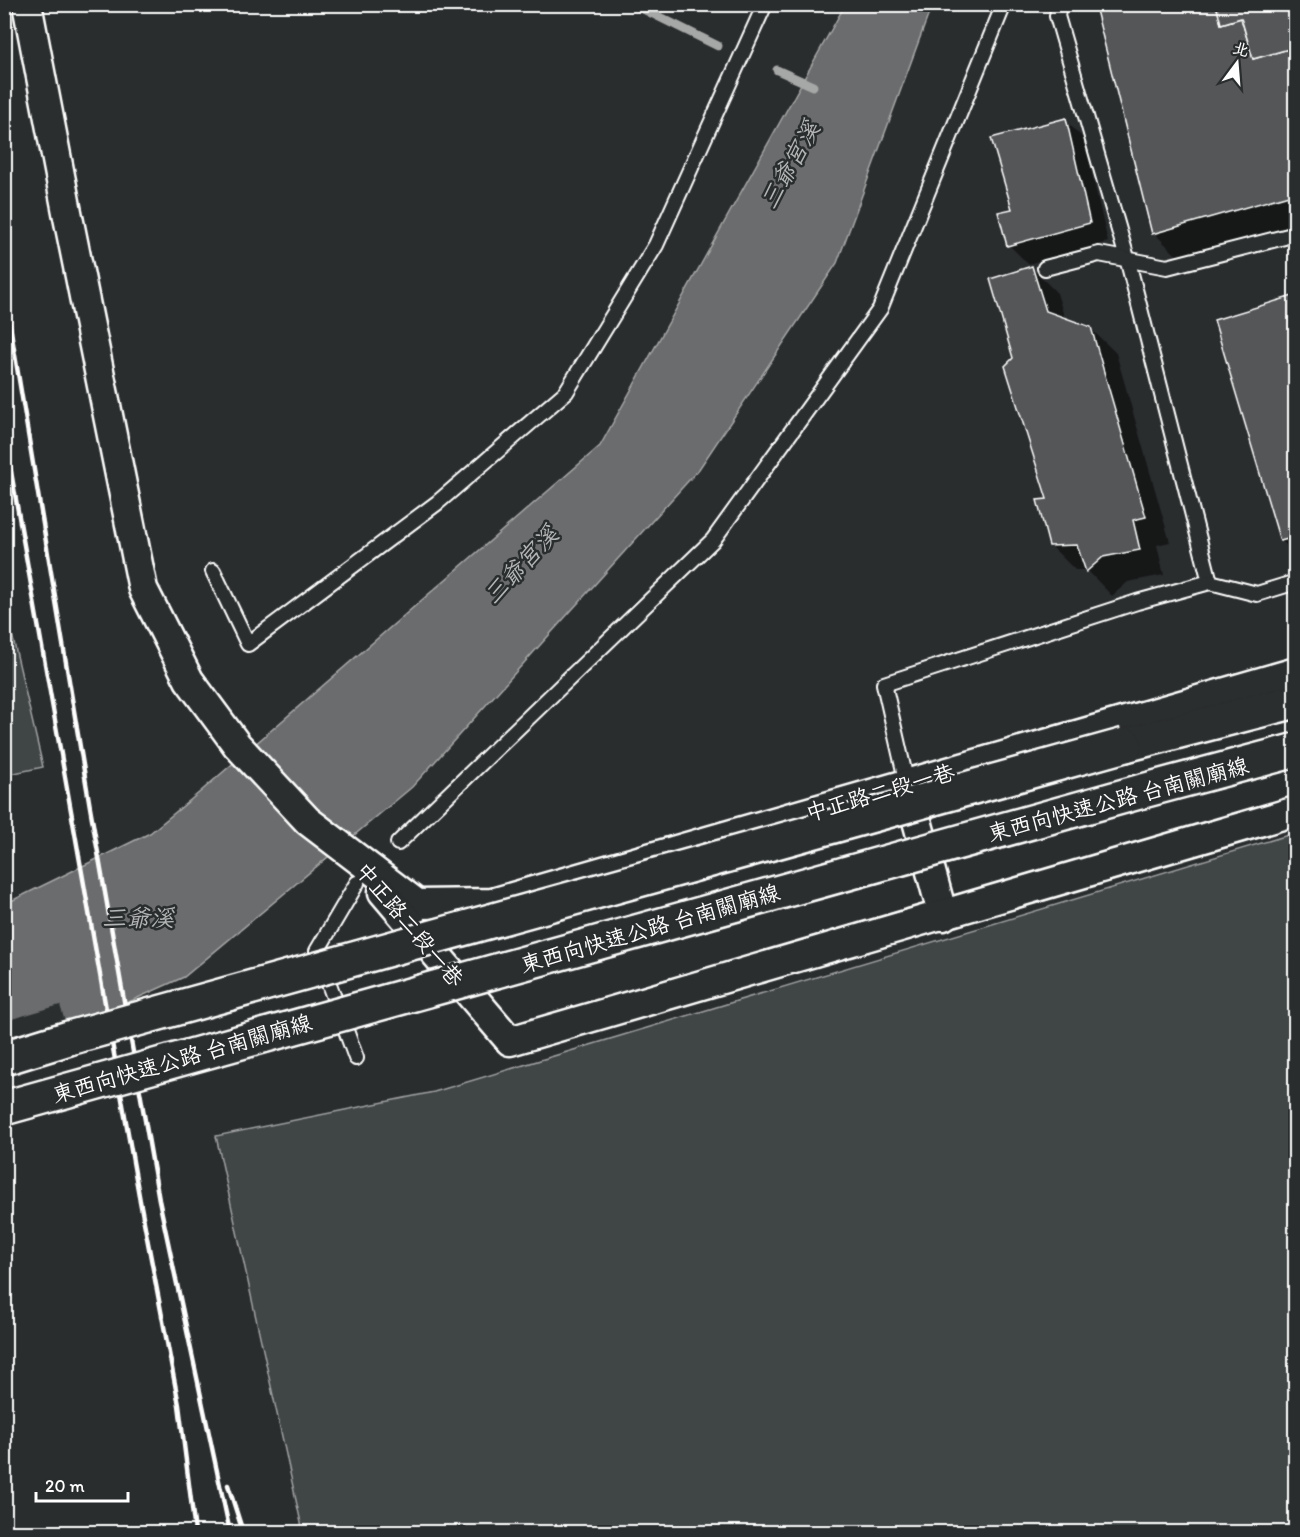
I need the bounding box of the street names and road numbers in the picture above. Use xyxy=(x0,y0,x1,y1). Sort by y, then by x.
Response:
street label: 東西向快速公路 台南關廟線 xyxy=(985,752,1252,847)
street label: 中正路二段一巷 xyxy=(802,758,958,827)
street label: 中正路二段一巷 xyxy=(350,857,469,992)
street label: 東西向快速公路 台南關廟線 xyxy=(517,878,783,979)
street label: 東西向快速公路 台南關廟線 xyxy=(49,1008,315,1109)

